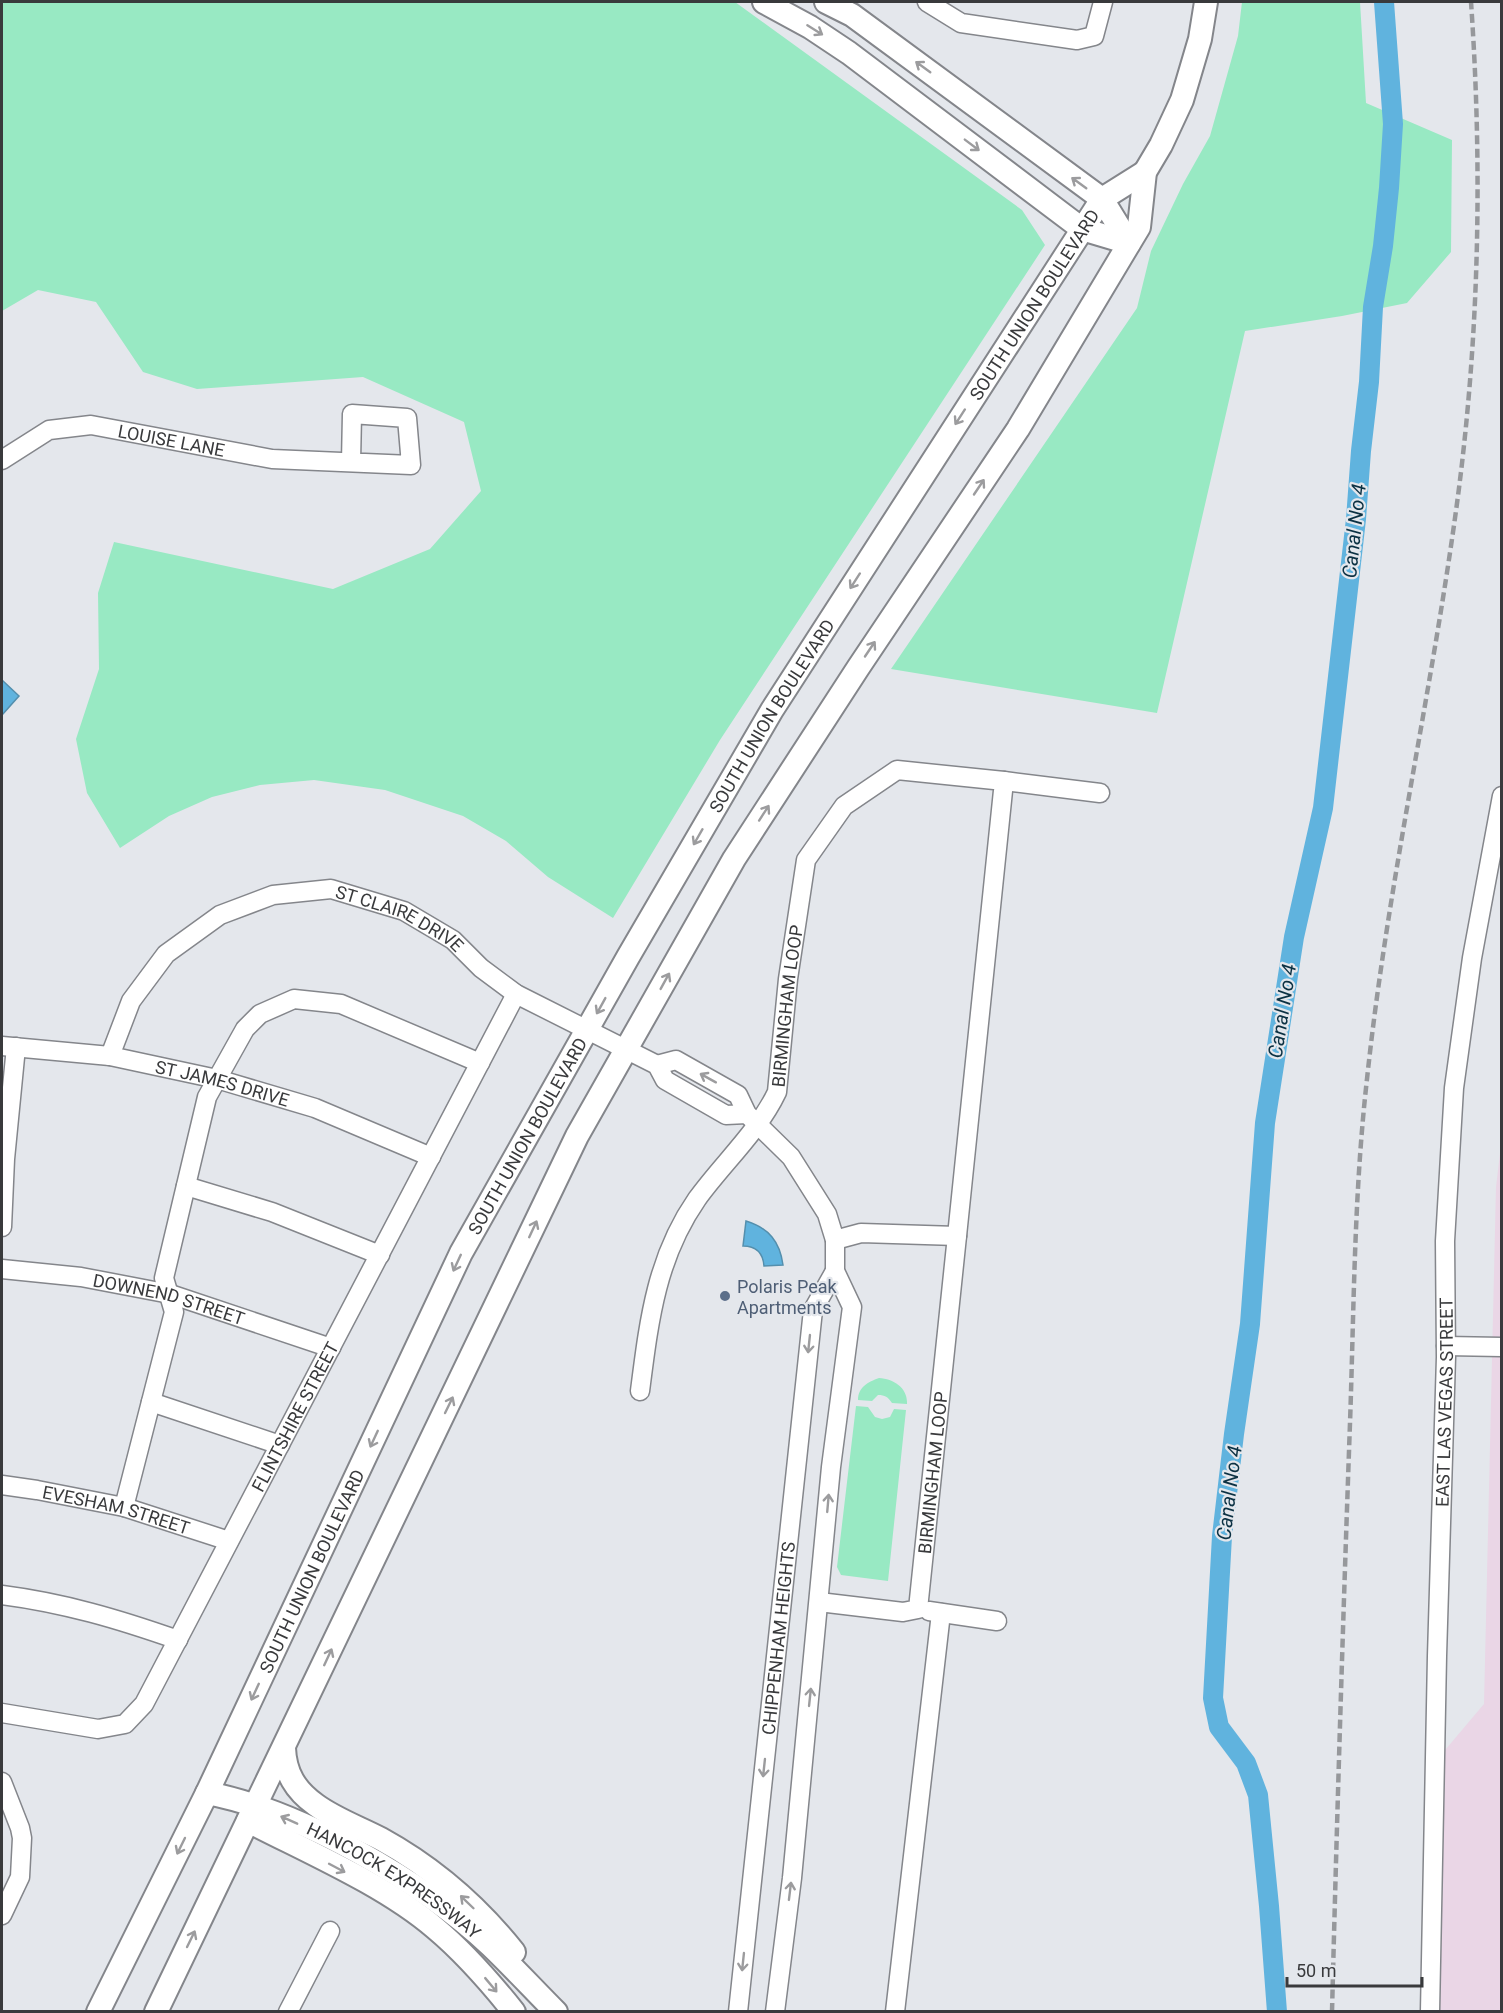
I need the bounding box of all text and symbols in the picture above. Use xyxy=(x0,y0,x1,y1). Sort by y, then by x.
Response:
one-way arrow xyxy=(806,25,823,37)
one-way arrow xyxy=(916,60,932,73)
one-way arrow xyxy=(963,139,979,152)
one-way arrow xyxy=(1072,177,1088,189)
street label: SOUTH UNION BOULEVARD xyxy=(965,205,1103,404)
one-way arrow xyxy=(954,408,966,424)
street label: LOUISE LANE xyxy=(116,420,227,460)
one-way arrow xyxy=(972,479,985,496)
water label: Canal No 4 xyxy=(1337,483,1371,579)
one-way arrow xyxy=(849,572,861,589)
street label: SOUTH UNION BOULEVARD xyxy=(704,615,838,816)
one-way arrow xyxy=(864,642,876,658)
one-way arrow xyxy=(758,805,770,822)
one-way arrow xyxy=(692,828,704,845)
street label: ST CLAIRE DRIVE xyxy=(333,881,468,955)
street label: BIRMINGHAM LOOP xyxy=(767,923,807,1088)
water label: Canal No 4 xyxy=(1263,962,1301,1060)
one-way arrow xyxy=(659,973,671,990)
one-way arrow xyxy=(595,996,606,1014)
street label: SOUTH UNION BOULEVARD xyxy=(463,1034,591,1238)
street label: ST JAMES DRIVE xyxy=(153,1056,292,1110)
one-way arrow xyxy=(700,1072,717,1084)
one-way arrow xyxy=(527,1221,539,1239)
one-way arrow xyxy=(450,1253,462,1271)
street label: DOWNEND STREET xyxy=(91,1269,248,1329)
place label: Polaris Peak Apartments xyxy=(737,1276,837,1318)
marker: Polaris Peak Apartments xyxy=(718,1289,732,1303)
street label: EAST LAS VEGAS STREET xyxy=(1431,1297,1457,1507)
one-way arrow xyxy=(803,1334,814,1354)
street label: FLINTSHIRE STREET xyxy=(247,1338,343,1495)
street label: BIRMINGHAM LOOP xyxy=(913,1390,951,1555)
one-way arrow xyxy=(443,1397,455,1415)
one-way arrow xyxy=(367,1430,379,1448)
water label: Canal No 4 xyxy=(1211,1444,1247,1542)
street label: SOUTH UNION BOULEVARD xyxy=(255,1466,368,1676)
street label: EVESHAM STREET xyxy=(41,1481,193,1538)
one-way arrow xyxy=(822,1493,833,1513)
street label: CHIPPENHAM HEIGHTS xyxy=(757,1540,799,1736)
one-way arrow xyxy=(322,1648,334,1666)
one-way arrow xyxy=(248,1682,260,1700)
one-way arrow xyxy=(805,1688,816,1707)
one-way arrow xyxy=(758,1757,769,1777)
one-way arrow xyxy=(280,1814,298,1825)
street label: HANCOCK EXPRESSWAY xyxy=(304,1817,485,1943)
one-way arrow xyxy=(174,1836,186,1854)
one-way arrow xyxy=(328,1863,346,1874)
one-way arrow xyxy=(785,1882,796,1901)
one-way arrow xyxy=(459,1894,474,1909)
one-way arrow xyxy=(186,1930,198,1948)
scale bar xyxy=(1287,1950,1422,1988)
one-way arrow xyxy=(737,1951,748,1971)
text: 50 m xyxy=(1296,1960,1336,1981)
one-way arrow xyxy=(485,1977,498,1993)

